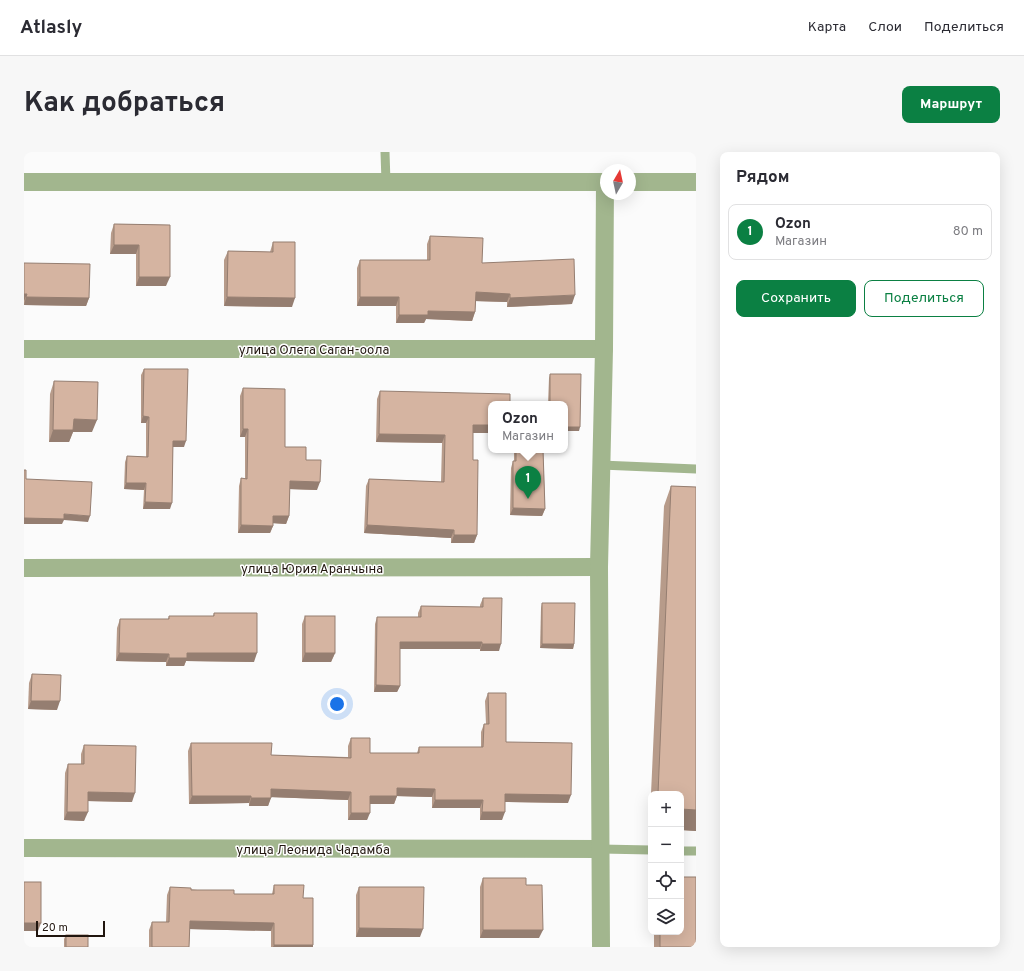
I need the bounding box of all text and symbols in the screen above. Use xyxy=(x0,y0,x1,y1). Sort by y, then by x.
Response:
text: Atlasly xyxy=(20,16,82,40)
text: Карта xyxy=(808,19,846,36)
text: Слои xyxy=(868,19,902,36)
text: Поделиться xyxy=(924,19,1004,36)
text: Как добраться xyxy=(24,86,225,122)
button: Маршрут xyxy=(902,86,1000,123)
north arrow xyxy=(600,164,636,200)
text: Рядом xyxy=(736,167,789,189)
text: Ozon xyxy=(775,215,811,234)
text: 1 xyxy=(747,224,753,240)
text: 80 m xyxy=(953,224,983,240)
text: Магазин xyxy=(775,234,827,250)
button: Сохранить xyxy=(736,280,856,317)
button: Поделиться xyxy=(864,280,984,317)
street label: улица Олега Саган-оола xyxy=(239,343,389,359)
popup xyxy=(488,401,568,453)
text: Ozon xyxy=(502,410,538,429)
text: Магазин xyxy=(502,429,554,445)
pin: 1 xyxy=(515,466,541,499)
street label: улица Юрия Аранчына xyxy=(241,562,383,578)
your location xyxy=(327,694,347,714)
map controls xyxy=(648,791,684,935)
button: + xyxy=(648,791,684,827)
button: − xyxy=(648,827,684,863)
street label: улица Леонида Чадамба xyxy=(236,843,390,859)
button: locate xyxy=(648,863,684,899)
button: layers xyxy=(648,899,684,935)
scale bar xyxy=(36,919,105,938)
text: 20 m xyxy=(42,921,68,935)

